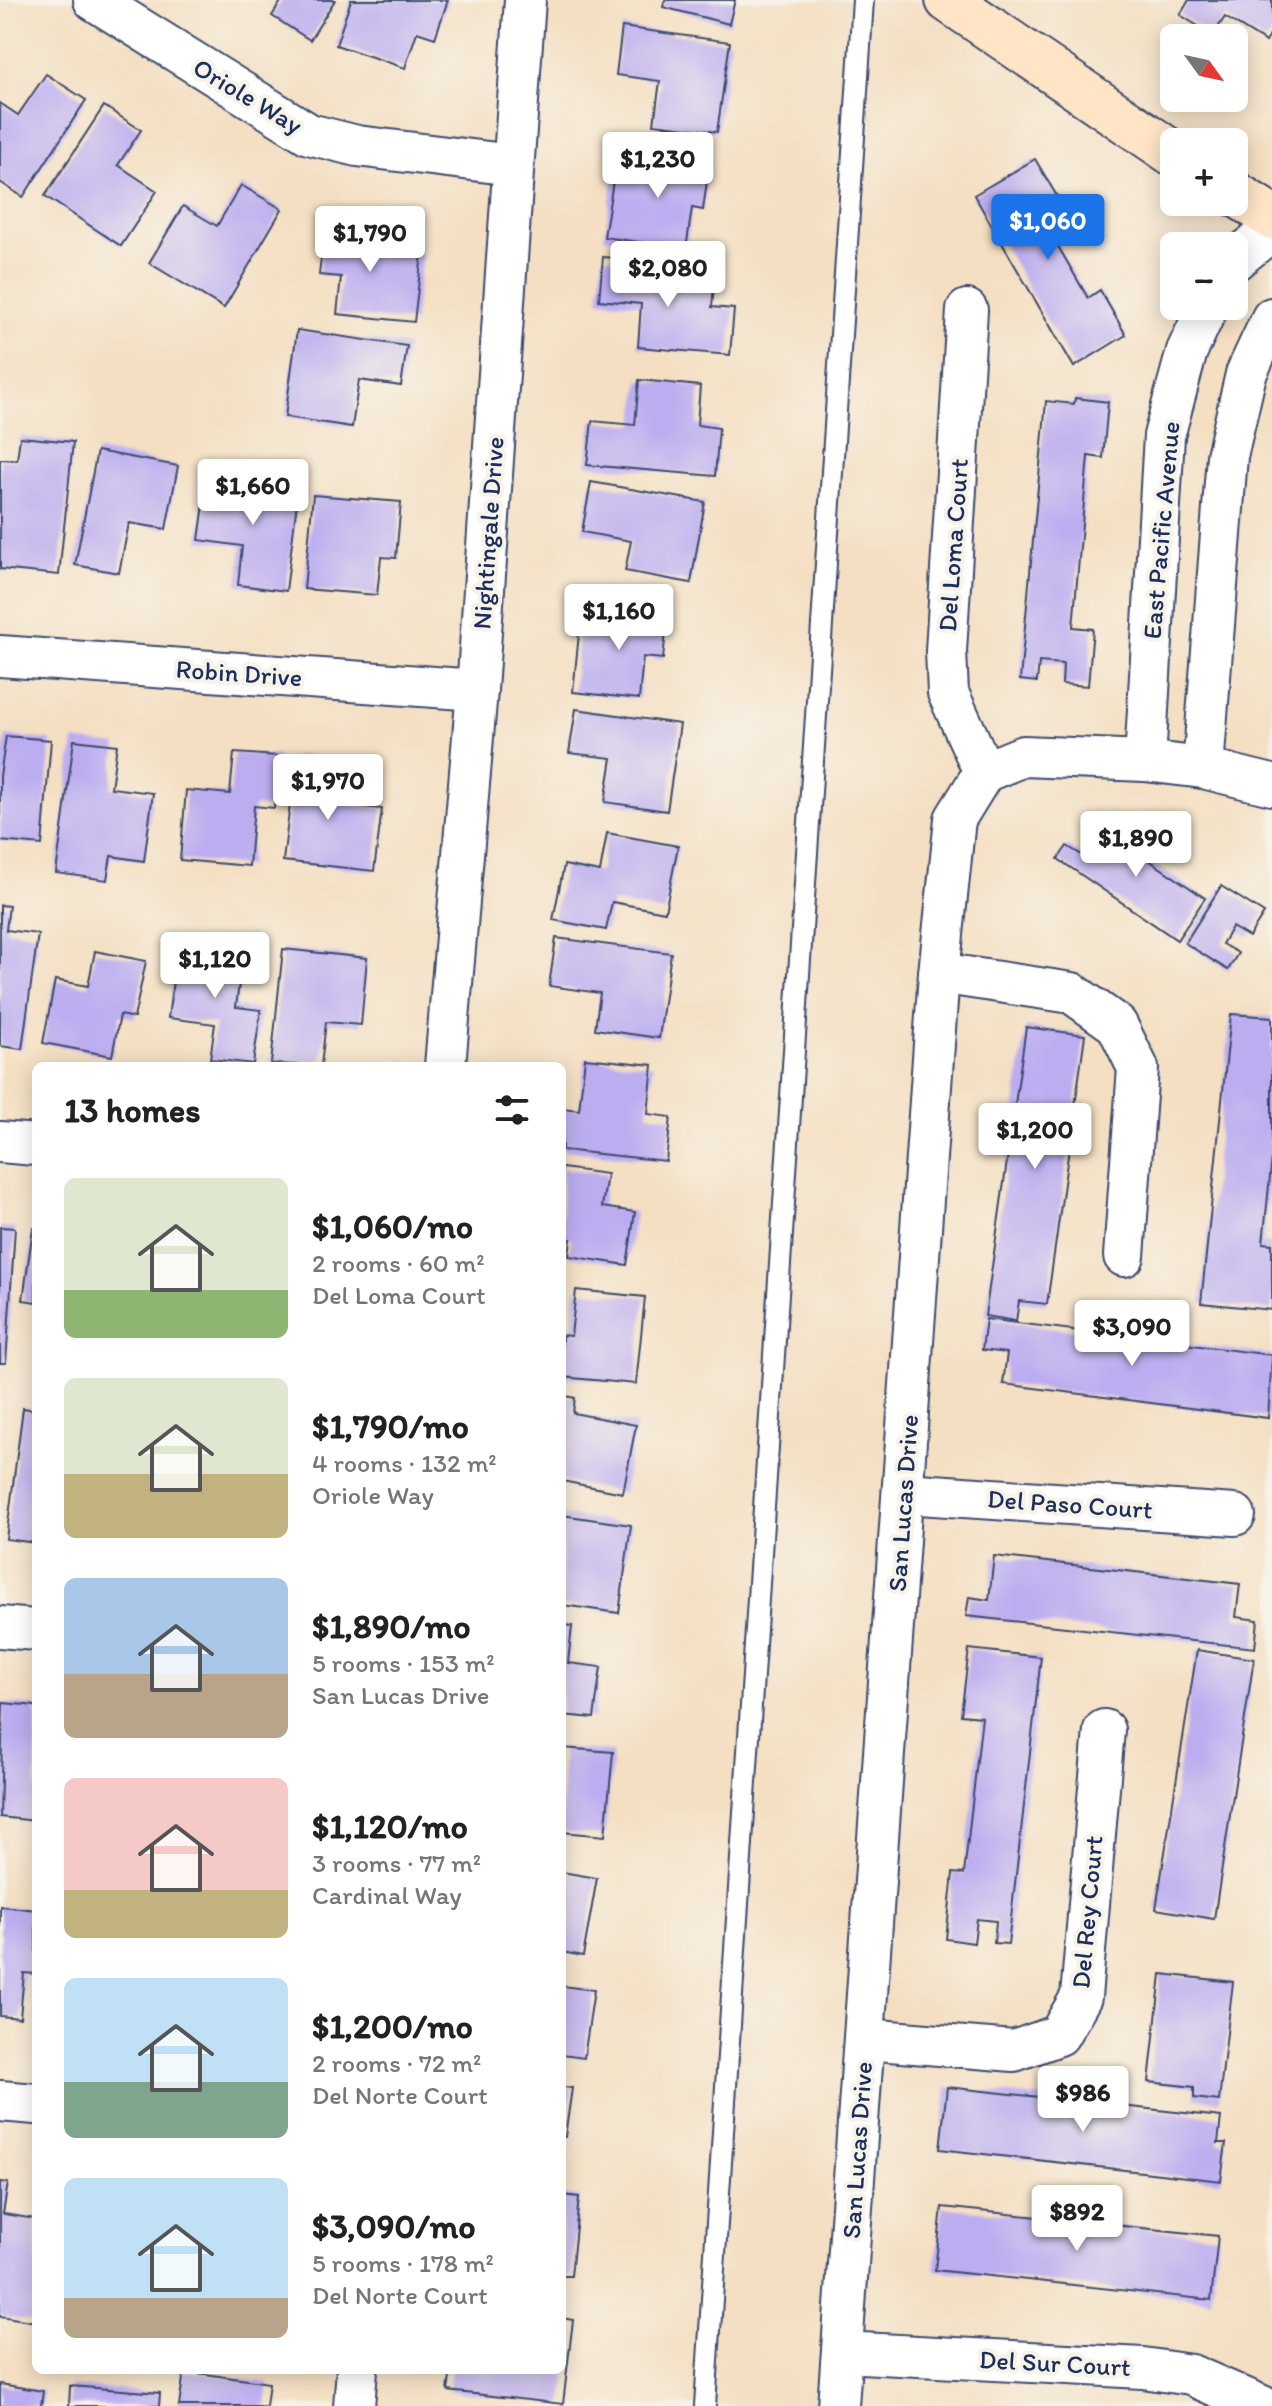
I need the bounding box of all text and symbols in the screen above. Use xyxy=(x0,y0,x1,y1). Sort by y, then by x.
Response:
north arrow xyxy=(1160,24,1248,112)
map controls xyxy=(1160,24,1248,320)
street label: Oriole Way xyxy=(188,51,308,141)
button: + xyxy=(1160,128,1248,216)
pin: $1,230 xyxy=(593,132,723,200)
text: $1,230 xyxy=(620,142,696,174)
pin: $1,060 xyxy=(983,194,1113,262)
text: $1,060 xyxy=(1009,204,1087,236)
pin: $1,790 xyxy=(305,206,435,274)
text: $1,790 xyxy=(333,216,407,248)
button: − xyxy=(1160,232,1248,320)
pin: $2,080 xyxy=(603,241,733,309)
text: $2,080 xyxy=(628,251,708,283)
street label: East Pacific Avenue xyxy=(1136,420,1186,640)
street label: Nightingale Drive xyxy=(465,436,511,630)
street label: Del Loma Court xyxy=(931,457,975,633)
pin: $1,660 xyxy=(188,459,318,527)
text: $1,660 xyxy=(216,469,290,501)
pin: $1,160 xyxy=(554,584,684,652)
text: $1,160 xyxy=(582,594,656,626)
street label: Robin Drive xyxy=(175,653,303,693)
pin: $1,970 xyxy=(263,754,393,822)
text: $1,970 xyxy=(291,764,365,796)
pin: $1,890 xyxy=(1071,811,1201,879)
text: $1,890 xyxy=(1098,821,1174,853)
pin: $1,120 xyxy=(150,932,280,1000)
text: $1,120 xyxy=(178,942,252,974)
icon: filters xyxy=(490,1088,534,1132)
text: 13 homes xyxy=(64,1090,200,1131)
pin: $1,200 xyxy=(970,1103,1100,1171)
text: $1,200 xyxy=(996,1113,1074,1145)
text: $1,060/mo xyxy=(312,1206,473,1247)
icon: home xyxy=(128,1210,224,1306)
text: 2 rooms · 60 m² xyxy=(312,1247,485,1279)
text: Del Loma Court xyxy=(312,1279,486,1311)
pin: $3,090 xyxy=(1067,1300,1197,1368)
text: $3,090 xyxy=(1092,1310,1172,1342)
text: $1,790/mo xyxy=(312,1406,469,1447)
icon: home xyxy=(128,1410,224,1506)
street label: San Lucas Drive xyxy=(881,1413,925,1593)
text: 4 rooms · 132 m² xyxy=(312,1447,497,1479)
text: Oriole Way xyxy=(312,1479,434,1511)
street label: Del Paso Court xyxy=(986,1482,1154,1526)
text: $1,890/mo xyxy=(312,1606,471,1647)
icon: home xyxy=(128,1610,224,1706)
text: 5 rooms · 153 m² xyxy=(312,1647,495,1679)
text: San Lucas Drive xyxy=(312,1679,489,1711)
text: $1,120/mo xyxy=(312,1806,468,1847)
icon: home xyxy=(128,1810,224,1906)
street label: Del Rey Court xyxy=(1064,1834,1110,1990)
text: 3 rooms · 77 m² xyxy=(312,1847,481,1879)
text: Cardinal Way xyxy=(312,1879,462,1911)
text: $1,200/mo xyxy=(312,2006,473,2047)
icon: home xyxy=(128,2010,224,2106)
text: 2 rooms · 72 m² xyxy=(312,2047,481,2079)
street label: San Lucas Drive xyxy=(835,2060,879,2240)
pin: $986 xyxy=(1036,2066,1130,2134)
text: $986 xyxy=(1056,2076,1110,2108)
text: Del Norte Court xyxy=(312,2079,488,2111)
pin: $892 xyxy=(1030,2185,1124,2253)
text: $892 xyxy=(1050,2195,1104,2227)
text: $3,090/mo xyxy=(312,2206,476,2247)
icon: home xyxy=(128,2210,224,2306)
text: 5 rooms · 178 m² xyxy=(312,2247,494,2279)
text: Del Norte Court xyxy=(312,2279,488,2311)
street label: Del Sur Court xyxy=(978,2343,1132,2383)

